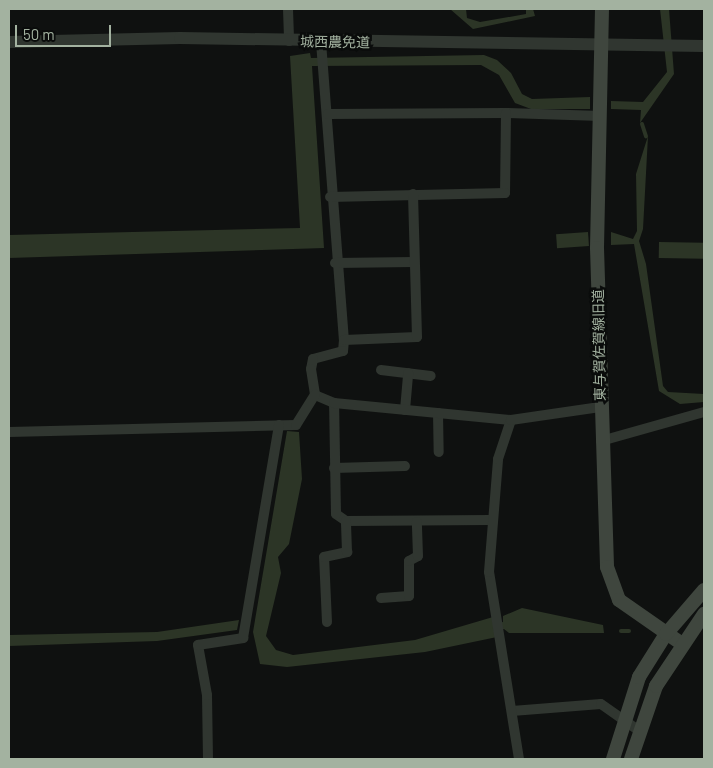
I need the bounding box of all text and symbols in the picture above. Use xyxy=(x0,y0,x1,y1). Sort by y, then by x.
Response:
scale bar xyxy=(18,15,114,47)
text: 50 m xyxy=(23,25,55,43)
street label: 城西農免道 xyxy=(300,33,370,51)
street label: 東与賀佐賀線旧道 xyxy=(590,289,608,401)

